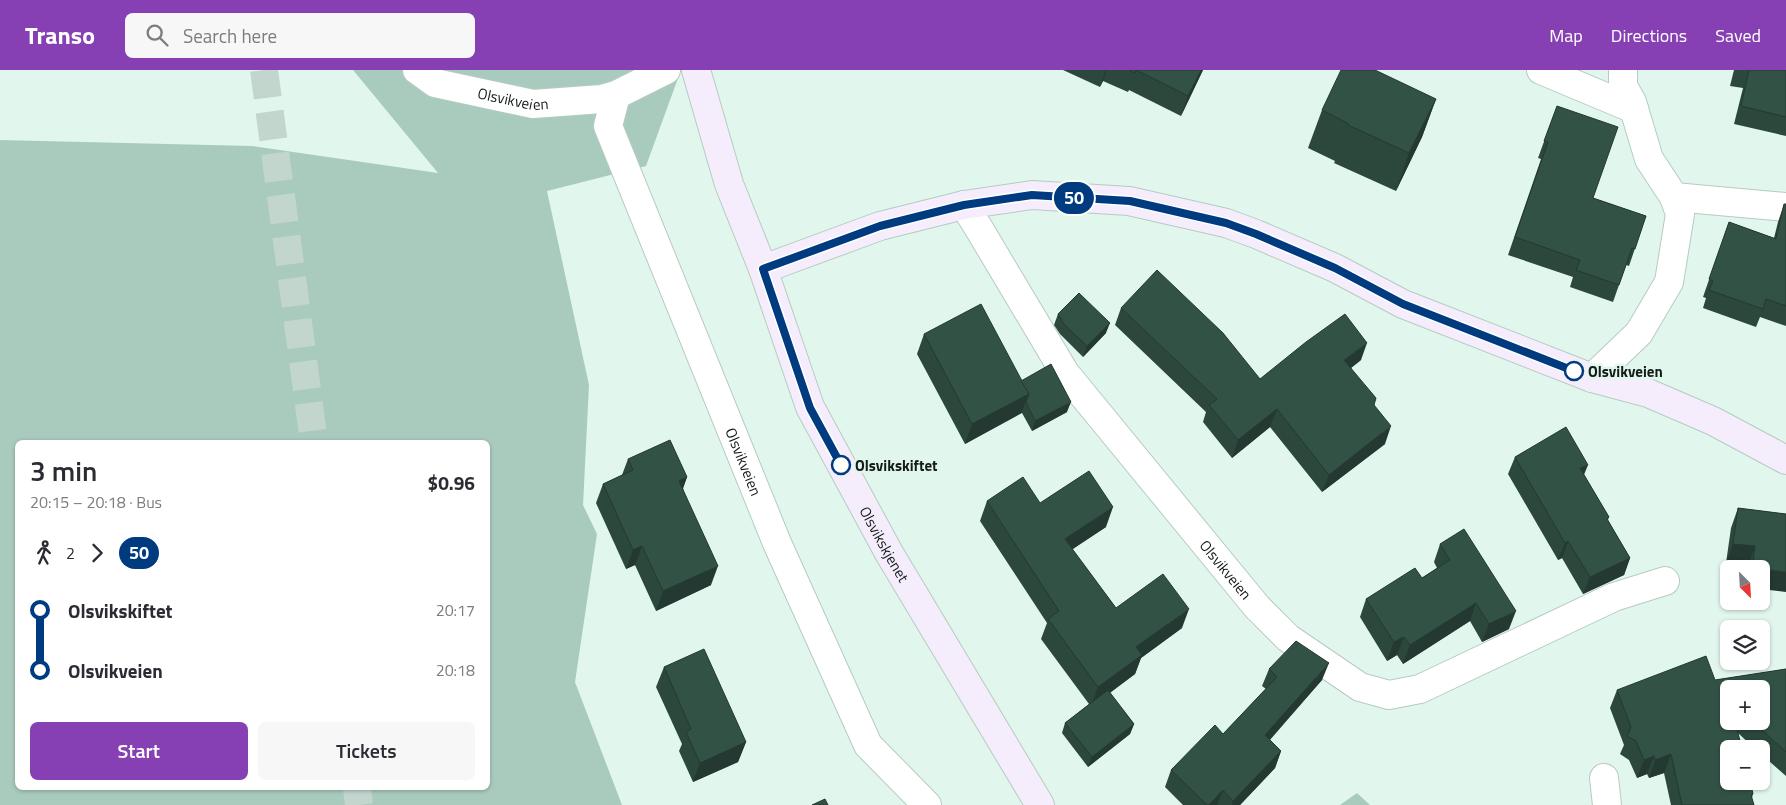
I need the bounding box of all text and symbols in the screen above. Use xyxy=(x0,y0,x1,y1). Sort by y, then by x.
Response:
search box xyxy=(125,13,475,58)
text: Transo xyxy=(25,17,95,53)
icon: search xyxy=(143,21,171,49)
text: Search here xyxy=(183,21,277,50)
text: Map xyxy=(1549,22,1583,49)
text: Directions xyxy=(1611,22,1687,49)
text: Saved xyxy=(1715,22,1761,49)
street label: Olsvikveien xyxy=(476,81,549,115)
line badge: 50 xyxy=(1052,182,1096,214)
text: 50 xyxy=(1064,184,1084,211)
place label: Olsvikveien xyxy=(1588,360,1663,383)
marker: Olsvikveien xyxy=(1564,361,1584,381)
street label: Olsvikveien xyxy=(720,424,768,499)
text: 3 min xyxy=(30,449,97,492)
place label: Olsvikskiftet xyxy=(855,454,938,477)
marker: Olsvikskiftet xyxy=(831,455,851,475)
text: $0.96 xyxy=(428,468,475,497)
text: 20:15 – 20:18 · Bus xyxy=(30,490,162,514)
street label: Olsvikskjenet xyxy=(854,502,916,587)
street label: Olsvikveien xyxy=(1195,534,1258,604)
icon: walk xyxy=(30,539,58,567)
icon: forward xyxy=(83,539,111,567)
text: 50 xyxy=(129,539,149,566)
text: 2 xyxy=(66,541,75,565)
north arrow xyxy=(1720,560,1770,610)
map controls xyxy=(1720,560,1770,790)
text: Olsvikskiftet xyxy=(68,596,173,625)
text: 20:17 xyxy=(436,598,475,622)
button: layers xyxy=(1720,620,1770,670)
text: Olsvikveien xyxy=(68,656,163,685)
text: 20:18 xyxy=(436,658,475,682)
button: + xyxy=(1720,680,1770,730)
button: Start xyxy=(30,722,248,780)
button: Tickets xyxy=(258,722,475,780)
button: − xyxy=(1720,740,1770,790)

